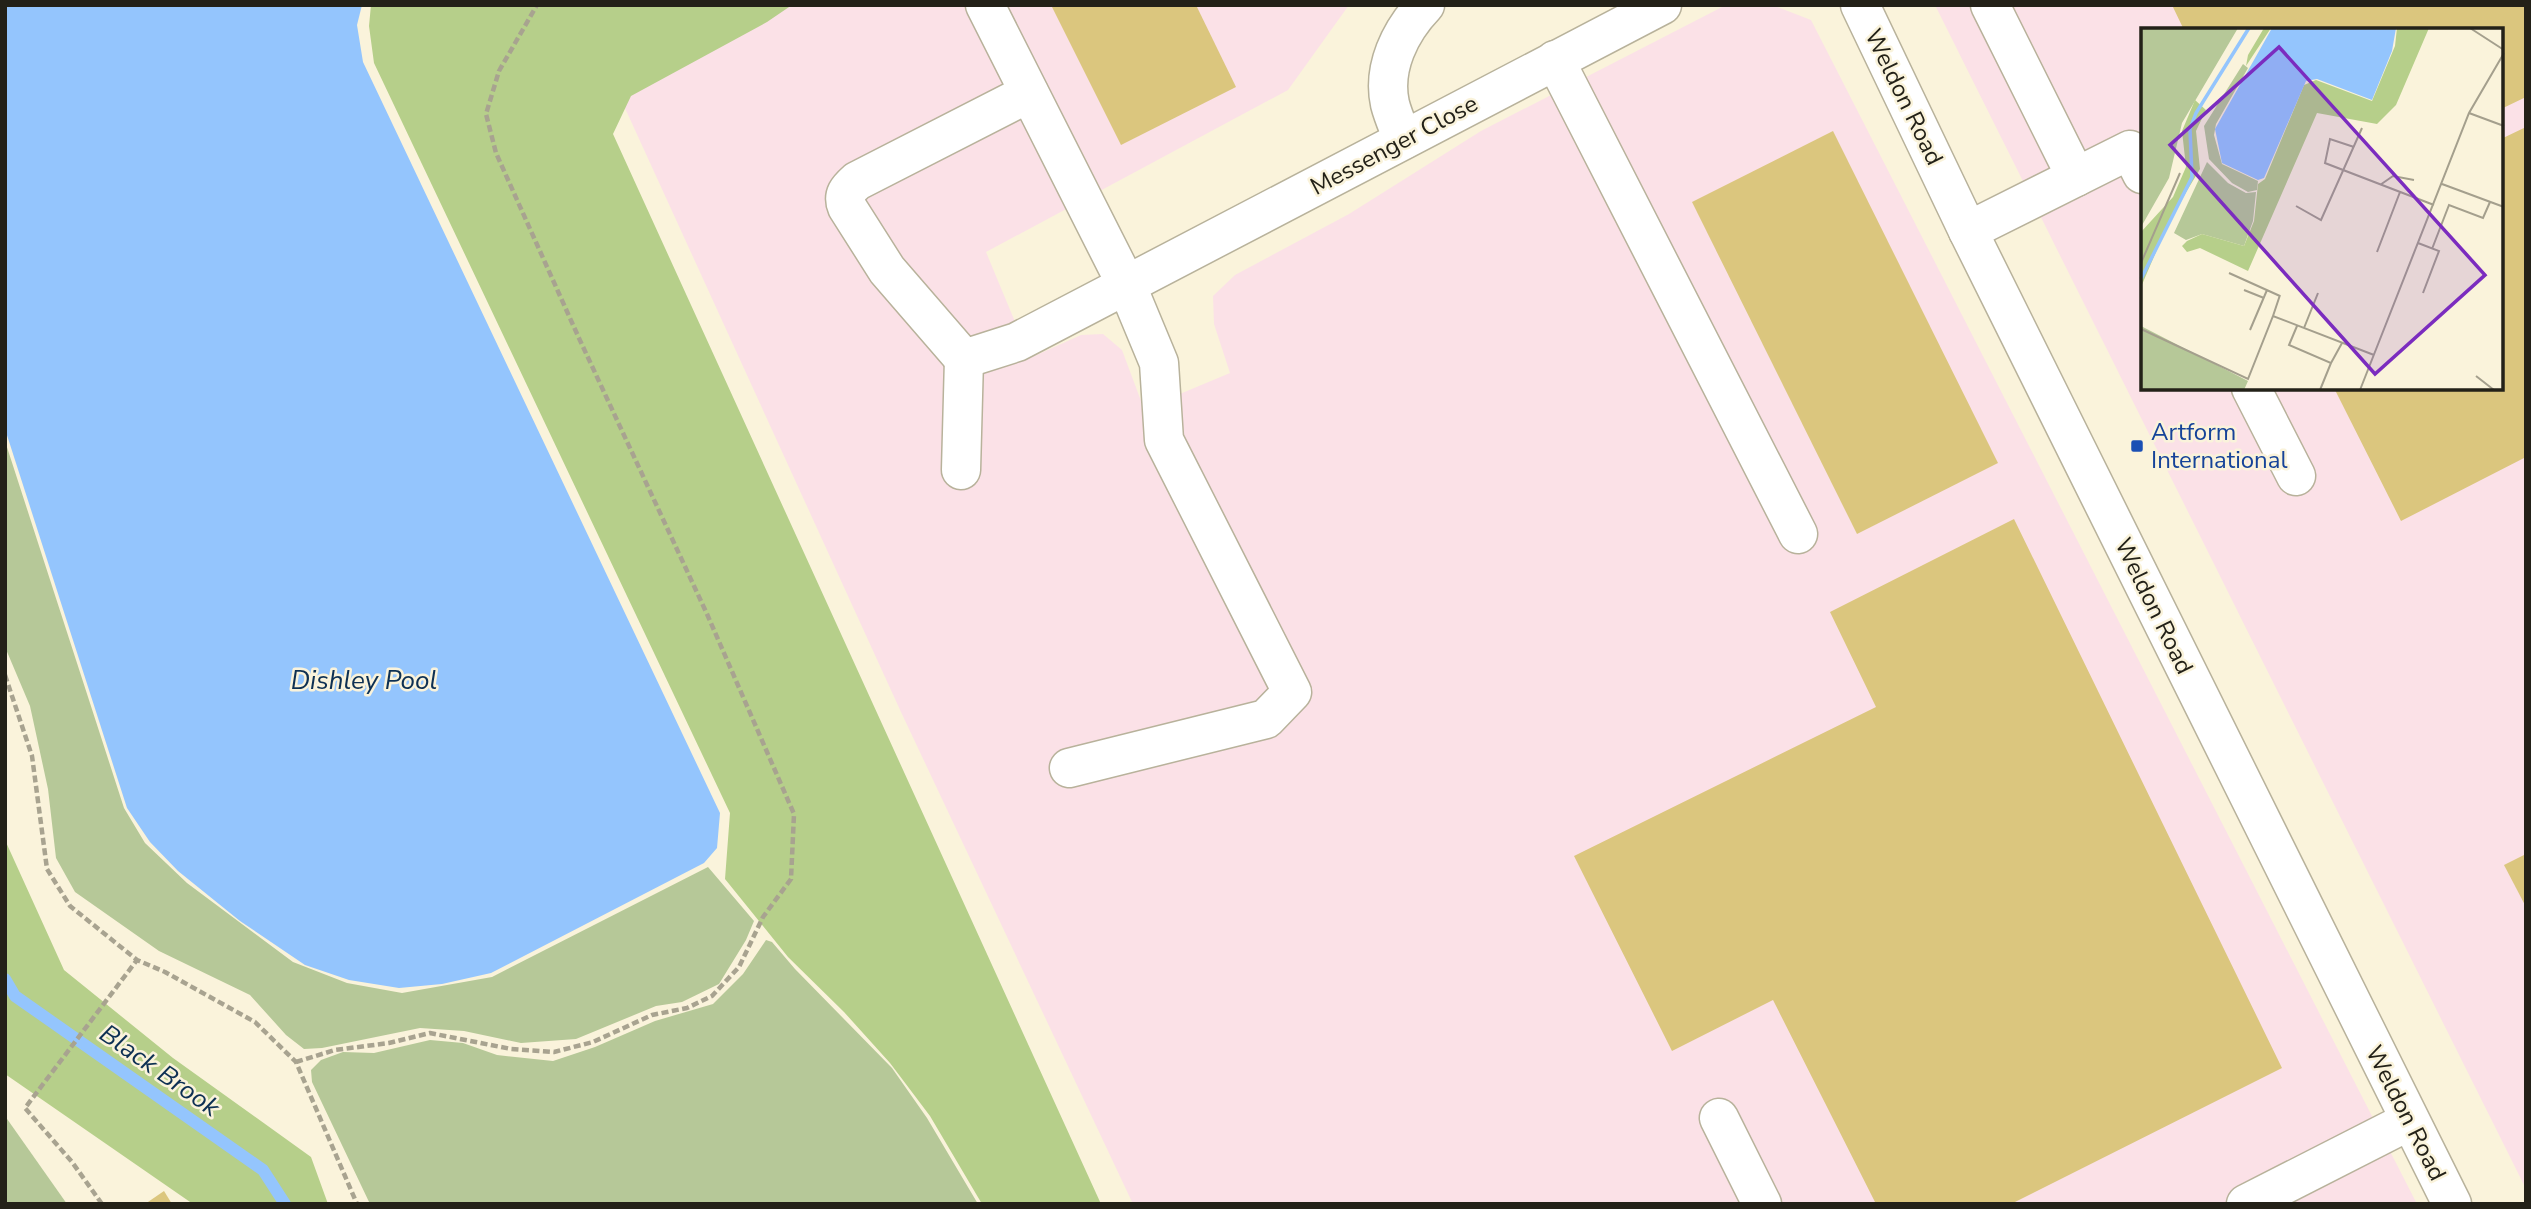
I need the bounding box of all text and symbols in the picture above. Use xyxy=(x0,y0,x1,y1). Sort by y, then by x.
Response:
street label: Weldon Road xyxy=(1857,24,1951,170)
inset map xyxy=(2141,28,2503,390)
street label: Messenger Close xyxy=(1305,87,1483,203)
place label: Artform International xyxy=(2151,416,2288,476)
marker: Artform International xyxy=(2129,438,2145,454)
street label: Weldon Road xyxy=(2107,533,2201,679)
water label: Dishley Pool xyxy=(291,663,437,698)
water label: Black Brook xyxy=(93,1016,228,1125)
street label: Weldon Road xyxy=(2358,1040,2454,1186)

